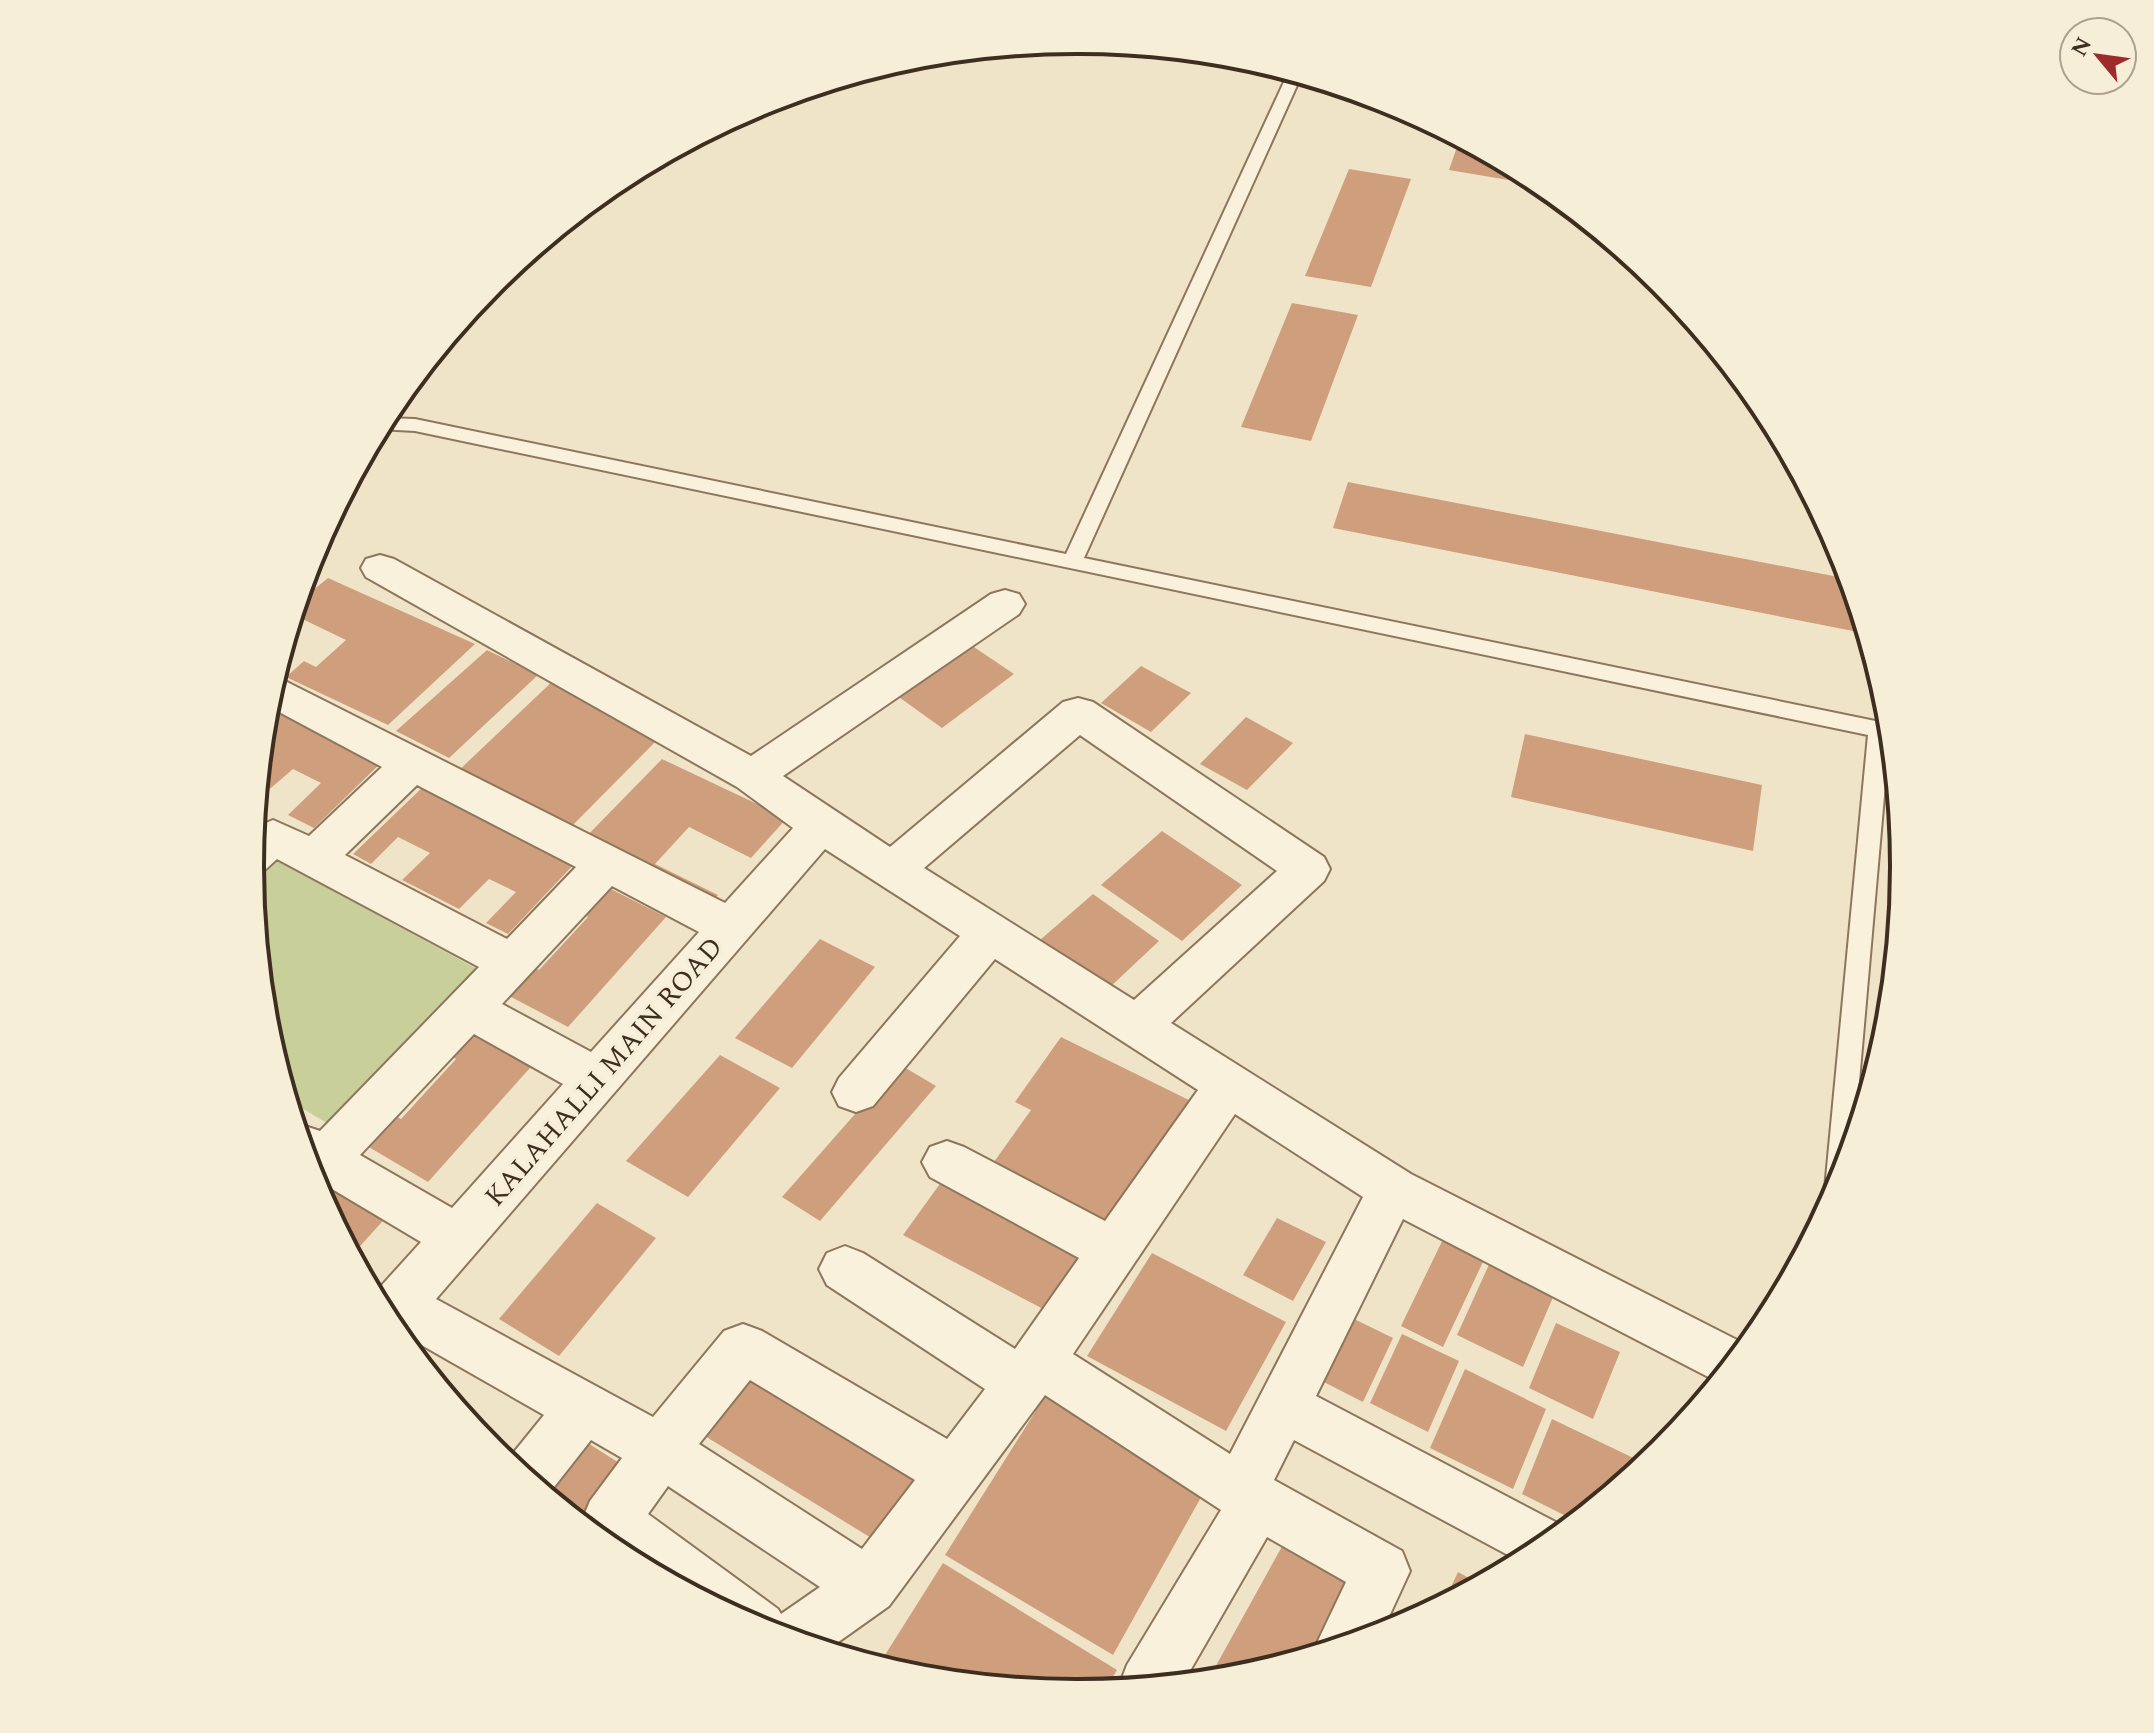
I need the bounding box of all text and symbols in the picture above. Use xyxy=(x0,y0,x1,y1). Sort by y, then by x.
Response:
north arrow xyxy=(2058,16,2138,96)
text: N xyxy=(2063,31,2101,63)
street label: KALAHALLI MAIN ROAD xyxy=(474,927,734,1217)

